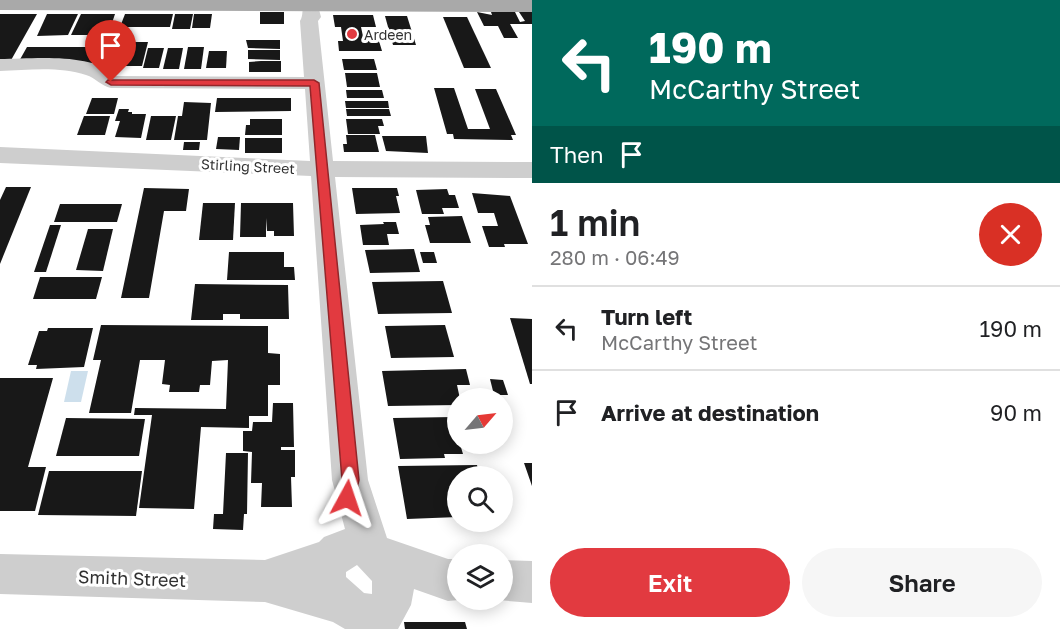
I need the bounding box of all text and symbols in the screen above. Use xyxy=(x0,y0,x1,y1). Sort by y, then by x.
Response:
pin xyxy=(85,20,136,82)
text: 190 m xyxy=(649,22,772,72)
icon: left xyxy=(550,24,628,102)
place label: Ardeen xyxy=(364,26,412,43)
marker: Ardeen xyxy=(345,27,359,41)
icon: arrive xyxy=(94,29,127,62)
text: McCarthy Street xyxy=(649,73,860,105)
icon: arrive xyxy=(615,138,648,171)
text: Then xyxy=(550,141,603,168)
street label: Stirling Street xyxy=(201,155,295,177)
text: 1 min xyxy=(550,201,640,244)
button: close xyxy=(979,203,1042,266)
text: 280 m · 06:49 xyxy=(550,245,680,269)
text: Turn left xyxy=(601,303,692,330)
icon: left xyxy=(550,312,583,345)
text: 190 m xyxy=(979,315,1042,342)
text: McCarthy Street xyxy=(601,330,758,354)
north arrow xyxy=(447,388,513,454)
map controls xyxy=(447,388,513,610)
icon: arrive xyxy=(550,396,583,429)
text: Arrive at destination xyxy=(601,399,819,426)
text: 90 m xyxy=(990,399,1042,426)
position arrow xyxy=(315,466,379,530)
button: search xyxy=(447,466,513,532)
button: layers xyxy=(447,544,513,610)
button: Exit xyxy=(550,548,790,617)
button: Share xyxy=(802,548,1042,617)
street label: Smith Street xyxy=(77,565,187,591)

